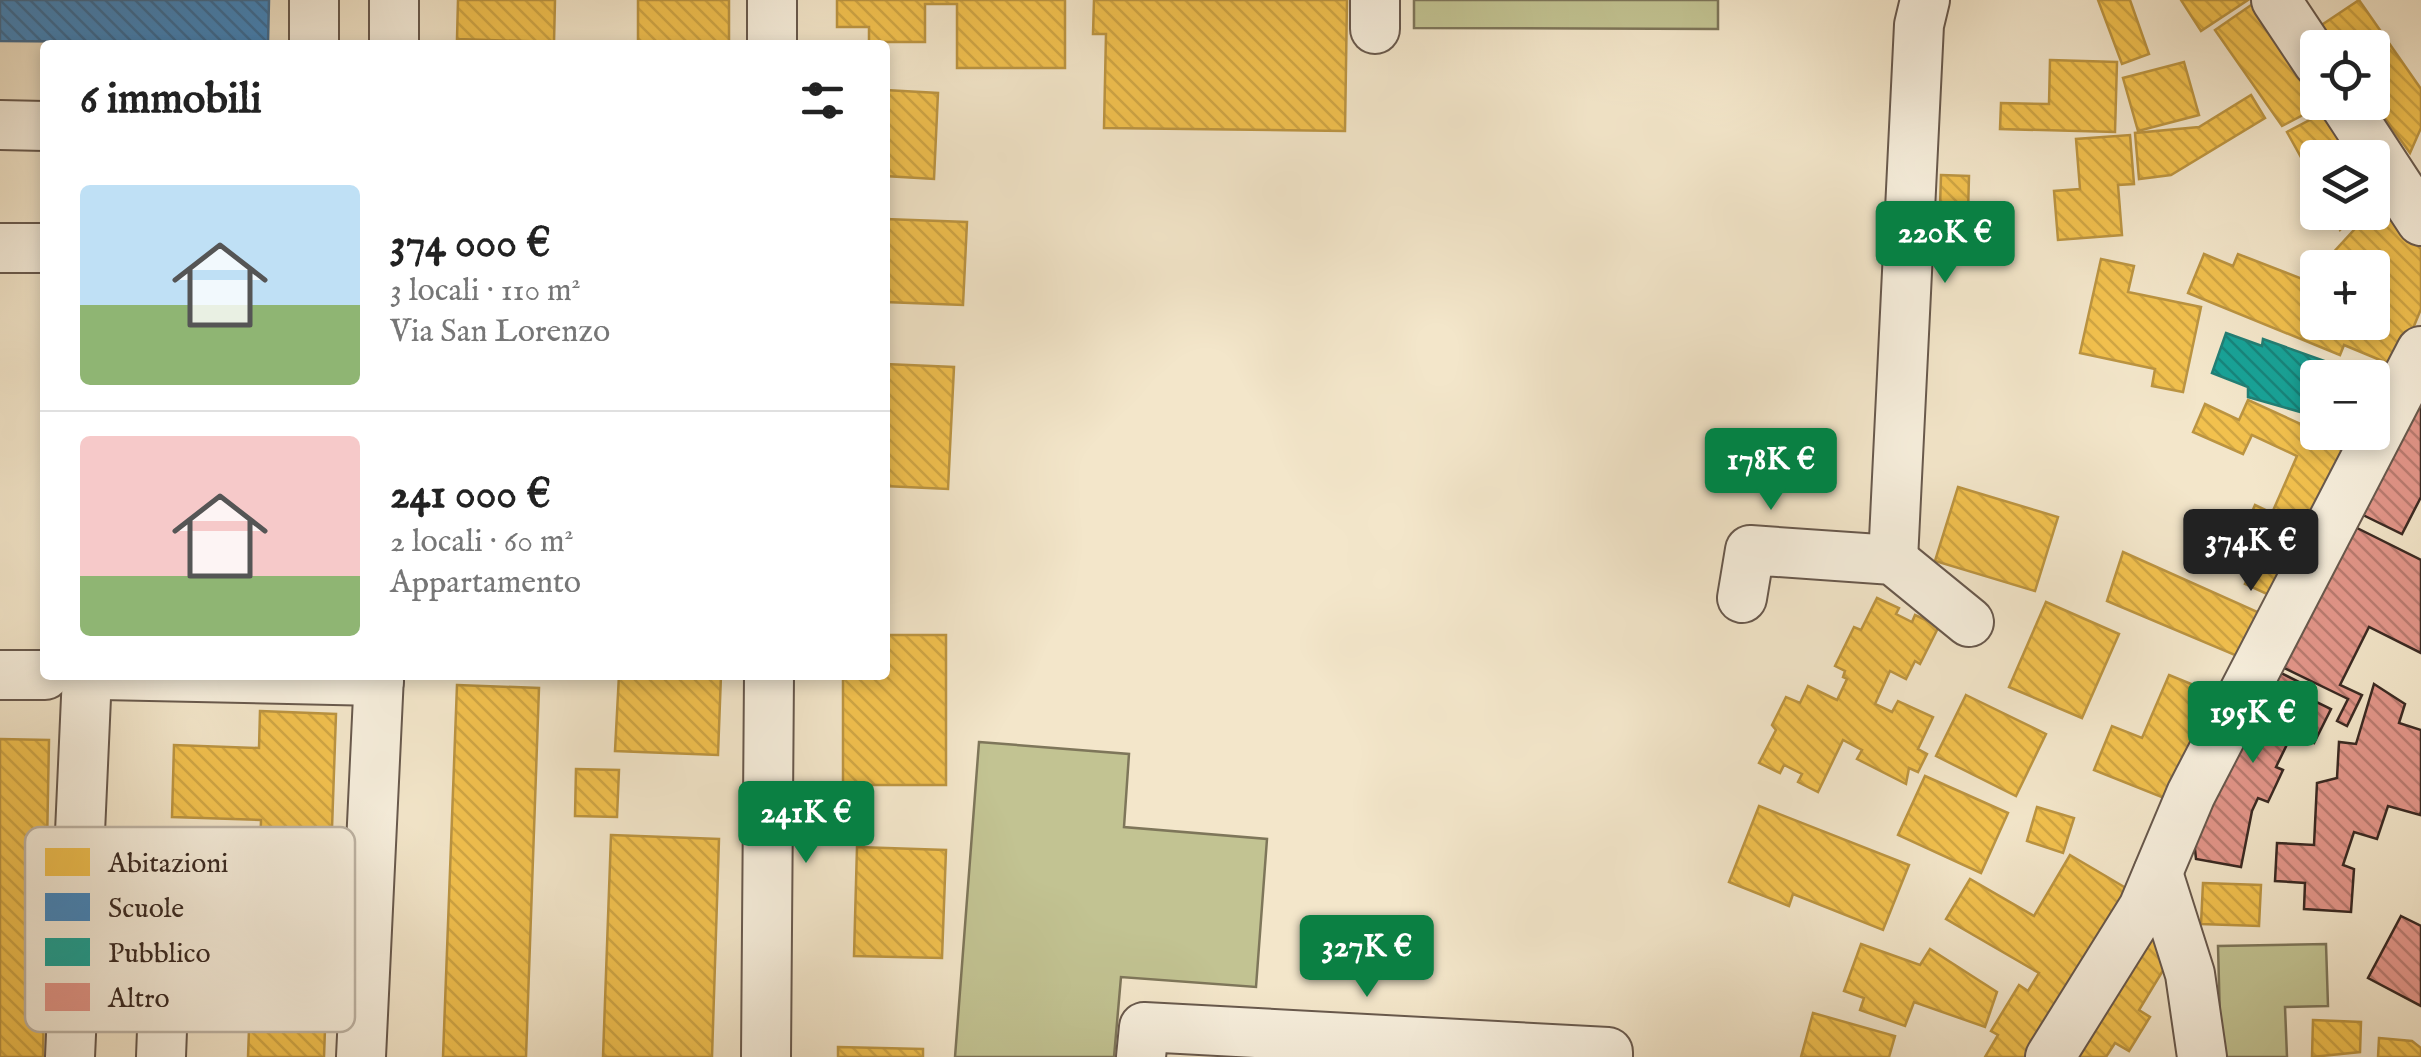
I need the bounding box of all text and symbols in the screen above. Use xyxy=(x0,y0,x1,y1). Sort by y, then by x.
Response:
map controls xyxy=(2300,30,2390,450)
button: locate xyxy=(2300,30,2390,120)
icon: filters xyxy=(795,73,850,128)
text: 6 immobili xyxy=(80,74,262,127)
button: layers xyxy=(2300,140,2390,230)
pin: 220K € xyxy=(1864,201,2026,286)
text: 220K € xyxy=(1898,213,1992,254)
text: 374 000 € xyxy=(390,218,551,271)
icon: home xyxy=(160,225,280,345)
button: + xyxy=(2300,250,2390,340)
text: 3 locali · 110 m² xyxy=(390,271,581,312)
text: Via San Lorenzo xyxy=(390,312,610,353)
button: − xyxy=(2300,360,2390,450)
pin: 178K € xyxy=(1690,428,1852,513)
text: 178K € xyxy=(1727,440,1815,481)
text: 241 000 € xyxy=(390,469,551,522)
icon: home xyxy=(160,476,280,596)
pin: 374K € xyxy=(2170,509,2332,594)
text: 374K € xyxy=(2205,521,2297,562)
text: 2 locali · 60 m² xyxy=(390,522,574,563)
text: Appartamento xyxy=(390,563,581,604)
pin: 195K € xyxy=(2172,681,2334,766)
text: 195K € xyxy=(2210,693,2296,734)
pin: 241K € xyxy=(725,781,887,866)
text: 241K € xyxy=(760,793,852,834)
legend xyxy=(25,827,355,1032)
text: Abitazioni xyxy=(107,847,229,882)
text: Scuole xyxy=(108,892,184,927)
pin: 327K € xyxy=(1286,915,1448,1000)
text: 327K € xyxy=(1322,927,1412,968)
text: Pubblico xyxy=(108,937,211,972)
text: Altro xyxy=(107,982,170,1017)

